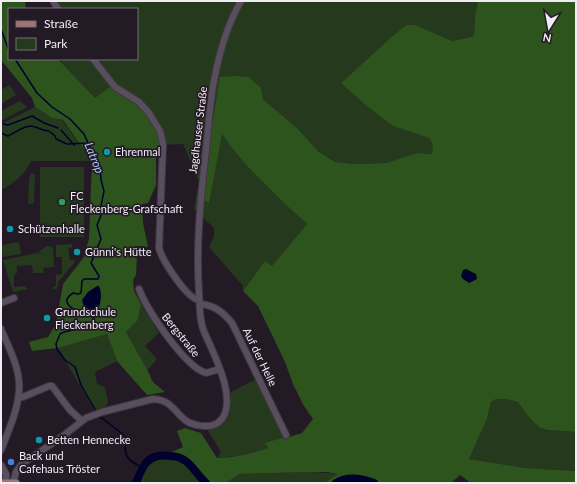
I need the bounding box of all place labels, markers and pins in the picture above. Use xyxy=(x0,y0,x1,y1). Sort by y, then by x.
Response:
place label: Ehrenmal xyxy=(115,145,160,158)
marker: Ehrenmal xyxy=(102,147,112,157)
place label: FC Fleckenberg-Grafschaft xyxy=(70,189,183,215)
marker: FC Fleckenberg-Grafschaft xyxy=(57,197,67,207)
place label: Schützenhalle xyxy=(18,222,85,235)
marker: Schützenhalle xyxy=(5,224,15,234)
place label: Günni's Hütte xyxy=(85,245,152,258)
marker: Günni's Hütte xyxy=(72,247,82,257)
place label: Grundschule Fleckenberg xyxy=(55,305,116,331)
marker: Grundschule Fleckenberg xyxy=(42,313,52,323)
place label: Betten Hennecke xyxy=(47,433,131,446)
marker: Betten Hennecke xyxy=(34,435,44,445)
place label: Back und Cafehaus Tröster xyxy=(19,449,100,475)
marker: Back und Cafehaus Tröster xyxy=(6,457,16,467)

